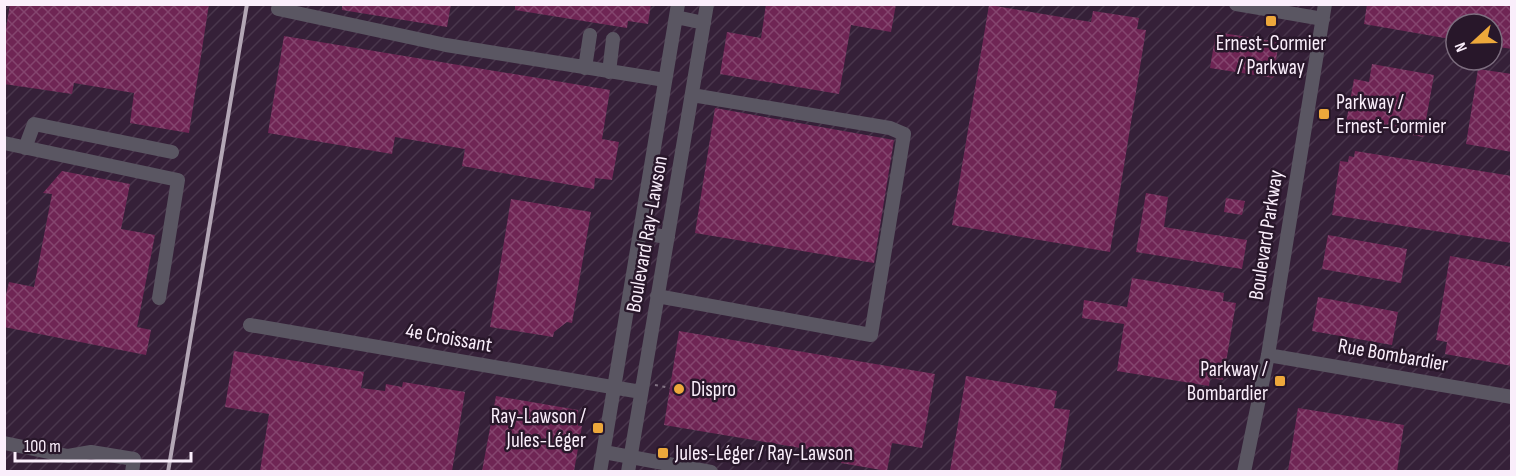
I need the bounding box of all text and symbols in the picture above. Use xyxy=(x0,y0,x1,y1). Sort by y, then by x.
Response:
north arrow xyxy=(1444,12,1504,72)
marker: Ernest-Cormier / Parkway xyxy=(1264,14,1278,28)
place label: Ernest-Cormier / Parkway xyxy=(1216,31,1326,80)
text: N xyxy=(1451,40,1472,55)
place label: Parkway / Ernest-Cormier xyxy=(1336,90,1446,139)
marker: Parkway / Ernest-Cormier xyxy=(1317,107,1331,121)
street label: Boulevard Ray-Lawson xyxy=(621,154,673,314)
street label: Boulevard Parkway xyxy=(1243,168,1289,302)
street label: 4e Croissant xyxy=(404,318,494,358)
street label: Rue Bombardier xyxy=(1336,333,1450,377)
place label: Parkway / Bombardier xyxy=(1187,357,1268,406)
marker: Parkway / Bombardier xyxy=(1273,374,1287,388)
place label: Dispro xyxy=(691,377,736,402)
marker: Dispro xyxy=(672,382,686,396)
place label: Ray-Lawson / Jules-Léger xyxy=(491,404,586,453)
marker: Ray-Lawson / Jules-Léger xyxy=(591,421,605,435)
scale bar xyxy=(15,425,190,463)
text: 100 m xyxy=(24,436,61,457)
place label: Jules-Léger / Ray-Lawson xyxy=(674,441,853,466)
marker: Jules-Léger / Ray-Lawson xyxy=(656,446,670,460)

